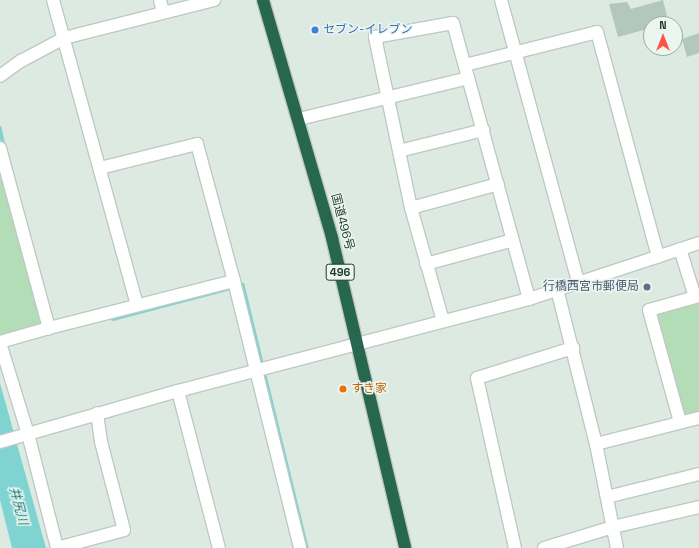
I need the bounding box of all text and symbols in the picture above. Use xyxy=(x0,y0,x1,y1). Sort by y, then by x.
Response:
north arrow xyxy=(643,16,683,56)
text: N xyxy=(659,18,667,32)
place label: セブン-イレブン xyxy=(323,23,412,37)
marker: セブン-イレブン xyxy=(310,25,320,35)
street label: 国道496号 xyxy=(328,192,356,252)
road number: 496 xyxy=(325,263,355,281)
place label: 行橋西宮市郵便局 xyxy=(543,280,639,294)
marker: 行橋西宮市郵便局 xyxy=(642,282,652,292)
place label: すき家 xyxy=(351,382,387,396)
marker: すき家 xyxy=(338,384,348,394)
water label: 井尻川 xyxy=(5,485,31,527)

